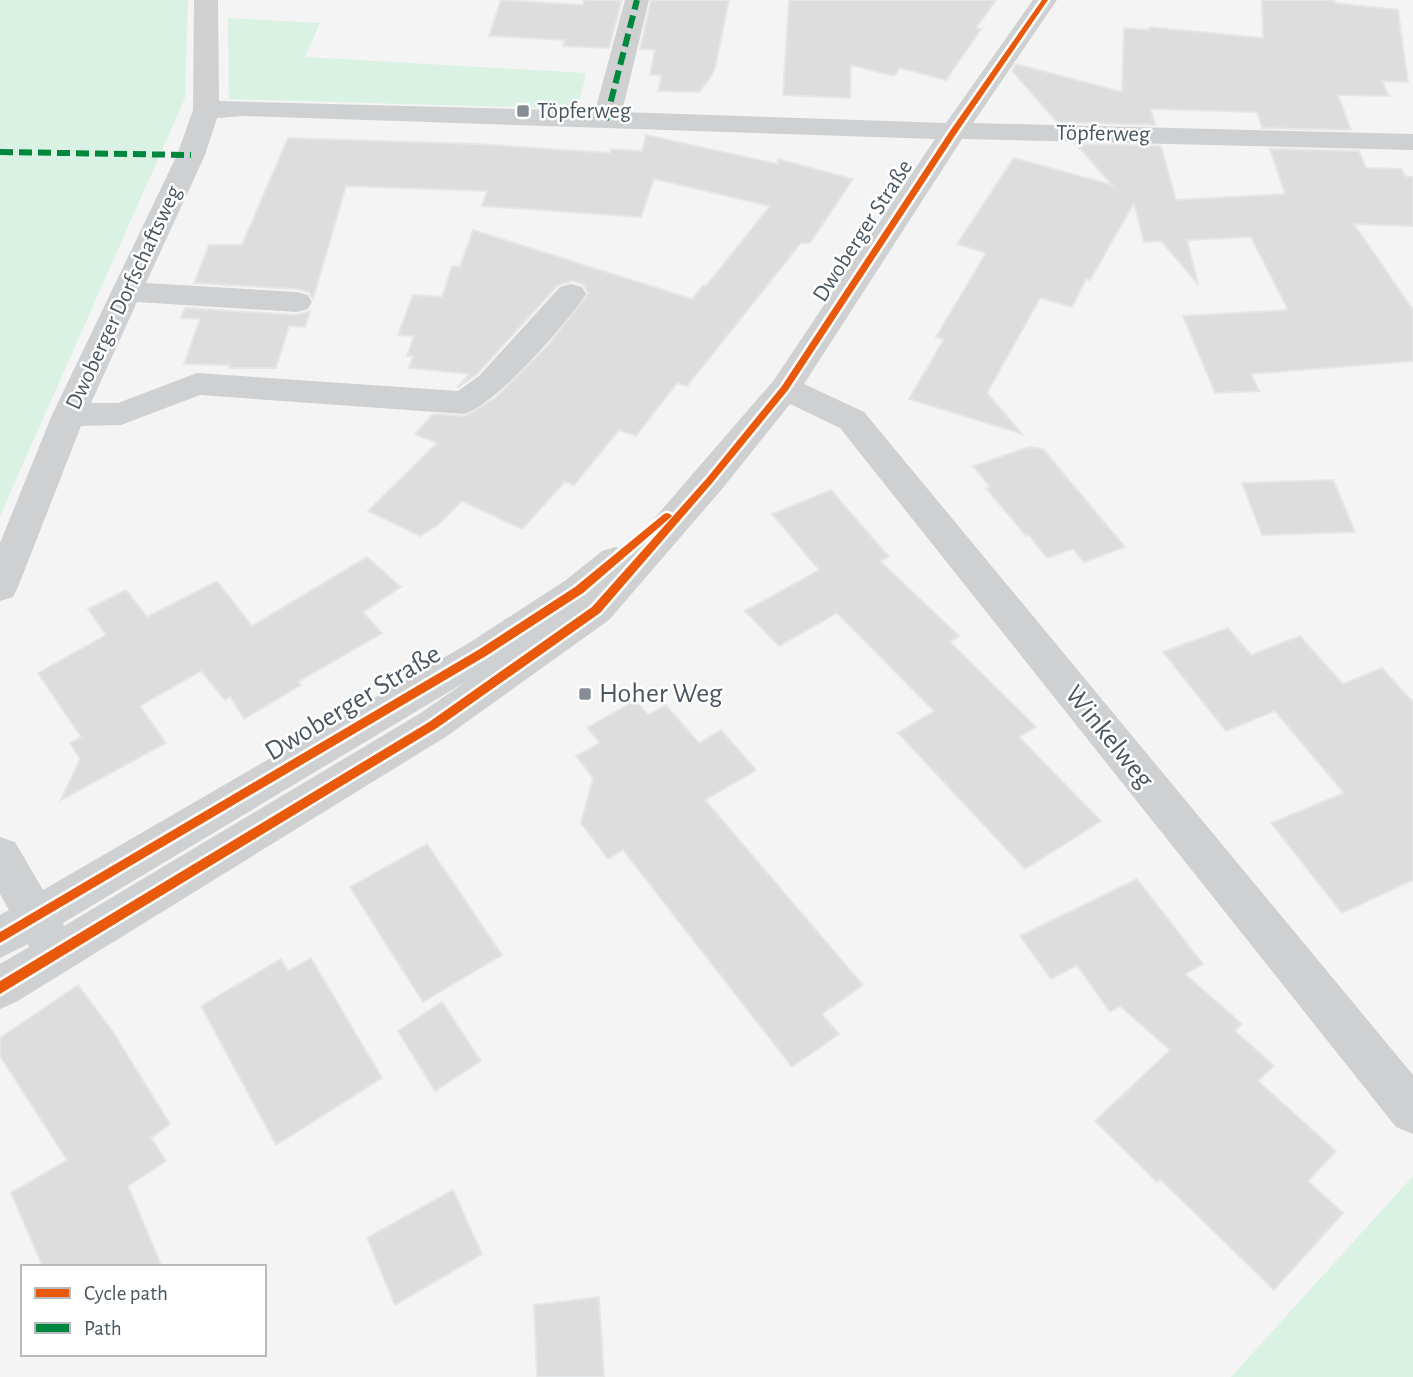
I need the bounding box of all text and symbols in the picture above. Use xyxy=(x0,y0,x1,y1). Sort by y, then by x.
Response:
place label: Töpferweg xyxy=(537,100,632,123)
marker: Töpferweg xyxy=(515,103,531,119)
street label: Töpferweg xyxy=(1056,122,1151,146)
street label: Dwoberger Straße xyxy=(809,156,917,306)
street label: Dwoberger Dorfschaftsweg xyxy=(62,182,186,413)
street label: Dwoberger Straße xyxy=(260,640,446,766)
place label: Hoher Weg xyxy=(599,680,723,708)
street label: Winkelweg xyxy=(1059,680,1159,794)
marker: Hoher Weg xyxy=(577,686,593,702)
legend xyxy=(21,1265,266,1356)
text: Cycle path xyxy=(84,1283,168,1304)
text: Path xyxy=(84,1318,122,1339)

